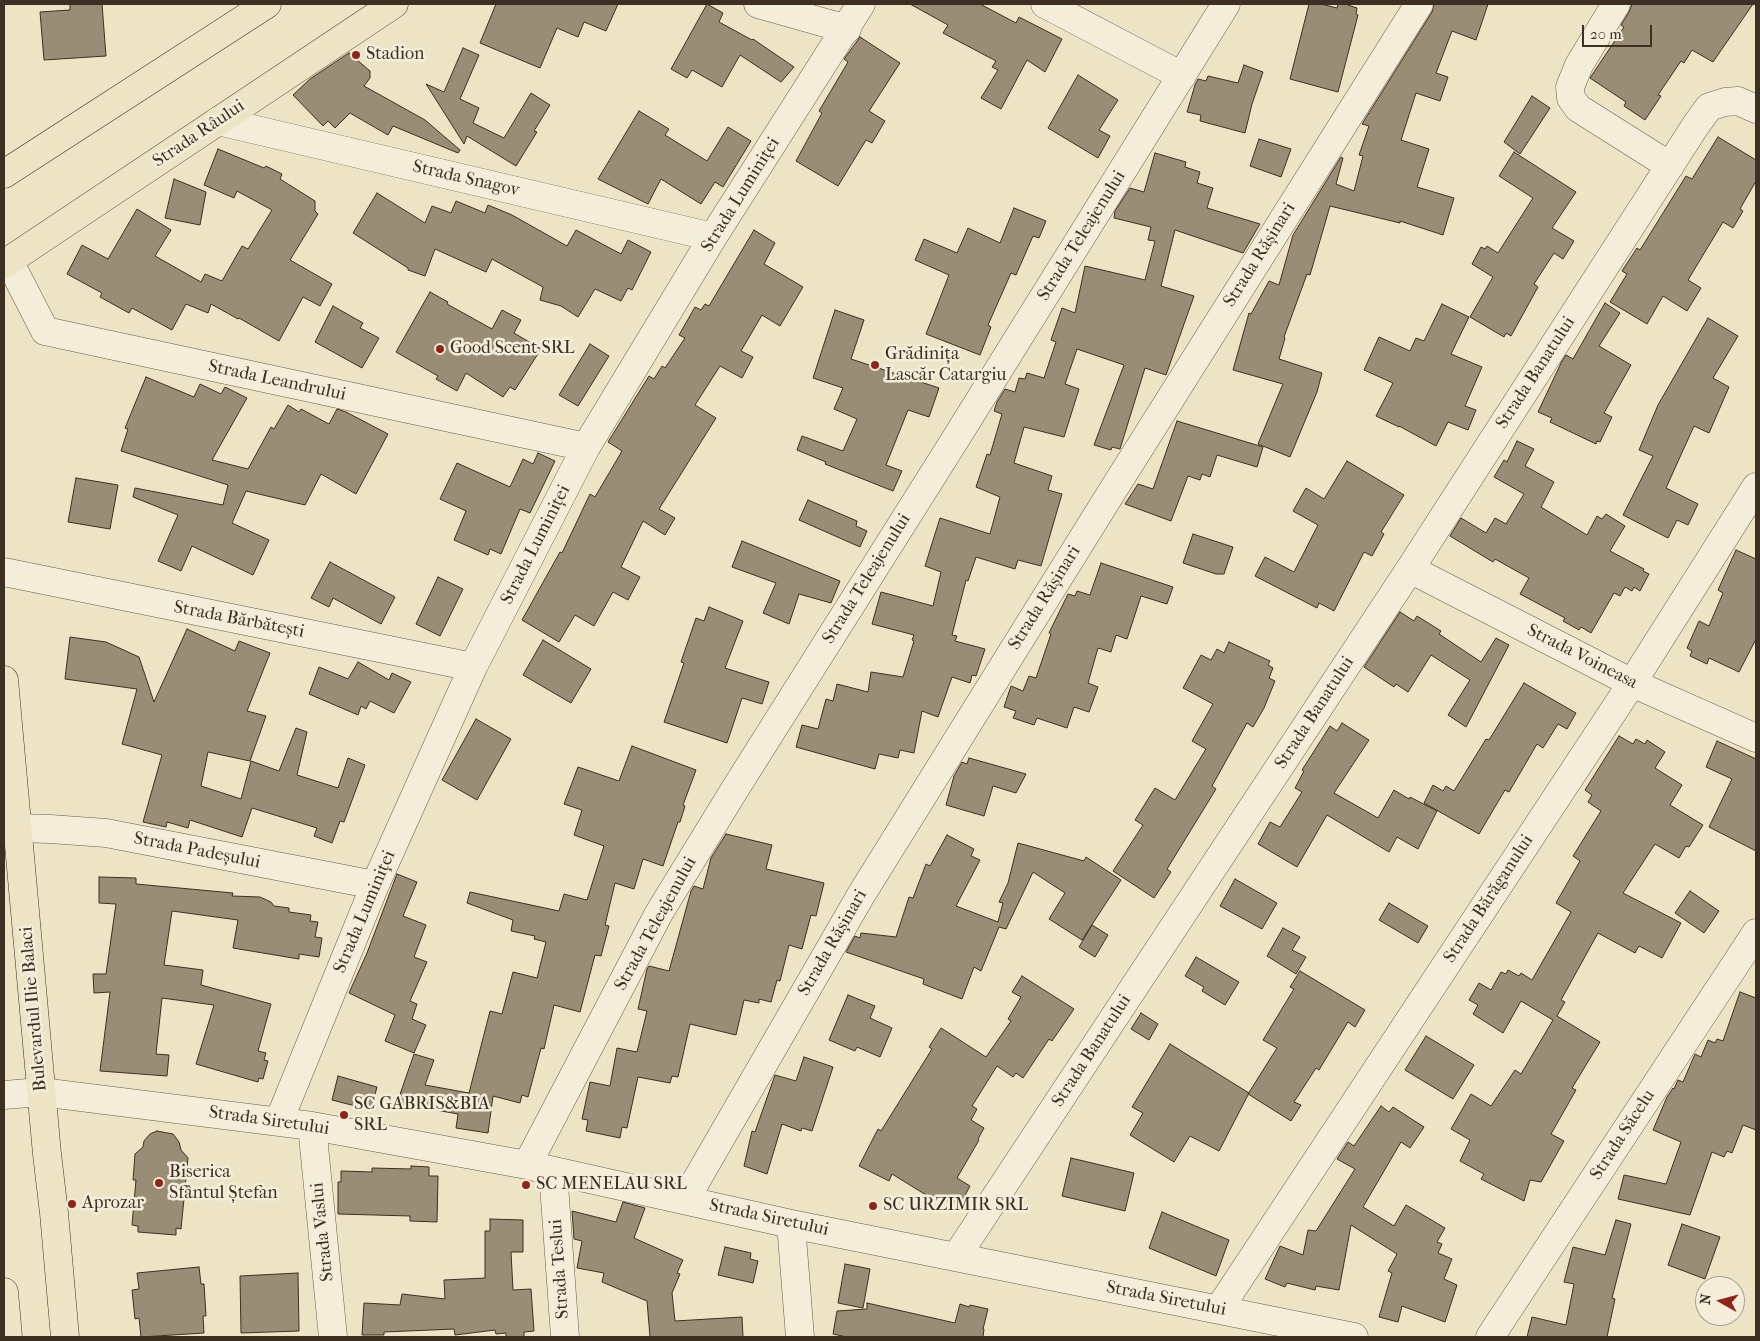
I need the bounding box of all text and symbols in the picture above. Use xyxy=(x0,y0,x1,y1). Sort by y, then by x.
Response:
scale bar xyxy=(1585,15,1655,47)
text: 20 m xyxy=(1590,25,1622,43)
place label: Stadion xyxy=(366,44,424,66)
marker: Stadion xyxy=(350,49,362,61)
street label: Strada Râului xyxy=(149,95,249,173)
street label: Strada Luminiței xyxy=(697,134,785,256)
street label: Strada Snagov xyxy=(410,156,522,202)
street label: Strada Teleajenului xyxy=(1033,167,1131,305)
street label: Strada Rășinari xyxy=(1219,199,1301,311)
street label: Strada Banatului xyxy=(1492,313,1580,433)
place label: Good Scent SRL xyxy=(450,338,575,360)
marker: Good Scent SRL xyxy=(434,343,446,355)
place label: Grădinița Lascăr Catargiu xyxy=(885,344,1006,386)
street label: Strada Leandrului xyxy=(206,356,348,406)
marker: Grădinița Lascăr Catargiu xyxy=(869,359,881,371)
street label: Strada Luminiței xyxy=(497,482,575,608)
street label: Strada Teleajenului xyxy=(818,510,916,648)
street label: Strada Rășinari xyxy=(1004,542,1086,654)
street label: Strada Bărbătești xyxy=(172,597,306,643)
street label: Strada Voineasa xyxy=(1523,620,1641,694)
street label: Strada Banatului xyxy=(1271,653,1359,773)
street label: Strada Padeșului xyxy=(132,828,262,874)
street label: Strada Bărăganului xyxy=(1440,831,1538,967)
street label: Strada Luminiței xyxy=(329,847,401,977)
street label: Strada Teleajenului xyxy=(610,853,702,995)
street label: Strada Rășinari xyxy=(794,886,872,1000)
street label: Bulevardul Ilie Balaci xyxy=(16,926,52,1092)
street label: Strada Banatului xyxy=(1048,991,1136,1111)
street label: Strada Săcelu xyxy=(1586,1086,1660,1184)
place label: SC GABRIS&BIA SRL xyxy=(354,1094,490,1136)
street label: Strada Siretului xyxy=(207,1102,331,1140)
marker: SC GABRIS&BIA SRL xyxy=(338,1109,350,1121)
place label: Biserica Sfântul Ștefan xyxy=(169,1162,278,1204)
place label: SC MENELAU SRL xyxy=(536,1174,687,1196)
marker: Biserica Sfântul Ștefan xyxy=(153,1177,165,1189)
marker: SC MENELAU SRL xyxy=(520,1179,532,1191)
street label: Strada Vaslui xyxy=(307,1181,339,1283)
place label: Aprozar xyxy=(82,1193,144,1215)
street label: Strada Siretului xyxy=(707,1195,831,1241)
place label: SC URZIMIR SRL xyxy=(883,1195,1028,1217)
marker: Aprozar xyxy=(66,1198,78,1210)
marker: SC URZIMIR SRL xyxy=(867,1200,879,1212)
street label: Strada Teslui xyxy=(546,1218,574,1320)
north arrow xyxy=(1695,1276,1745,1326)
street label: Strada Siretului xyxy=(1104,1277,1228,1321)
text: N xyxy=(1697,1293,1715,1306)

